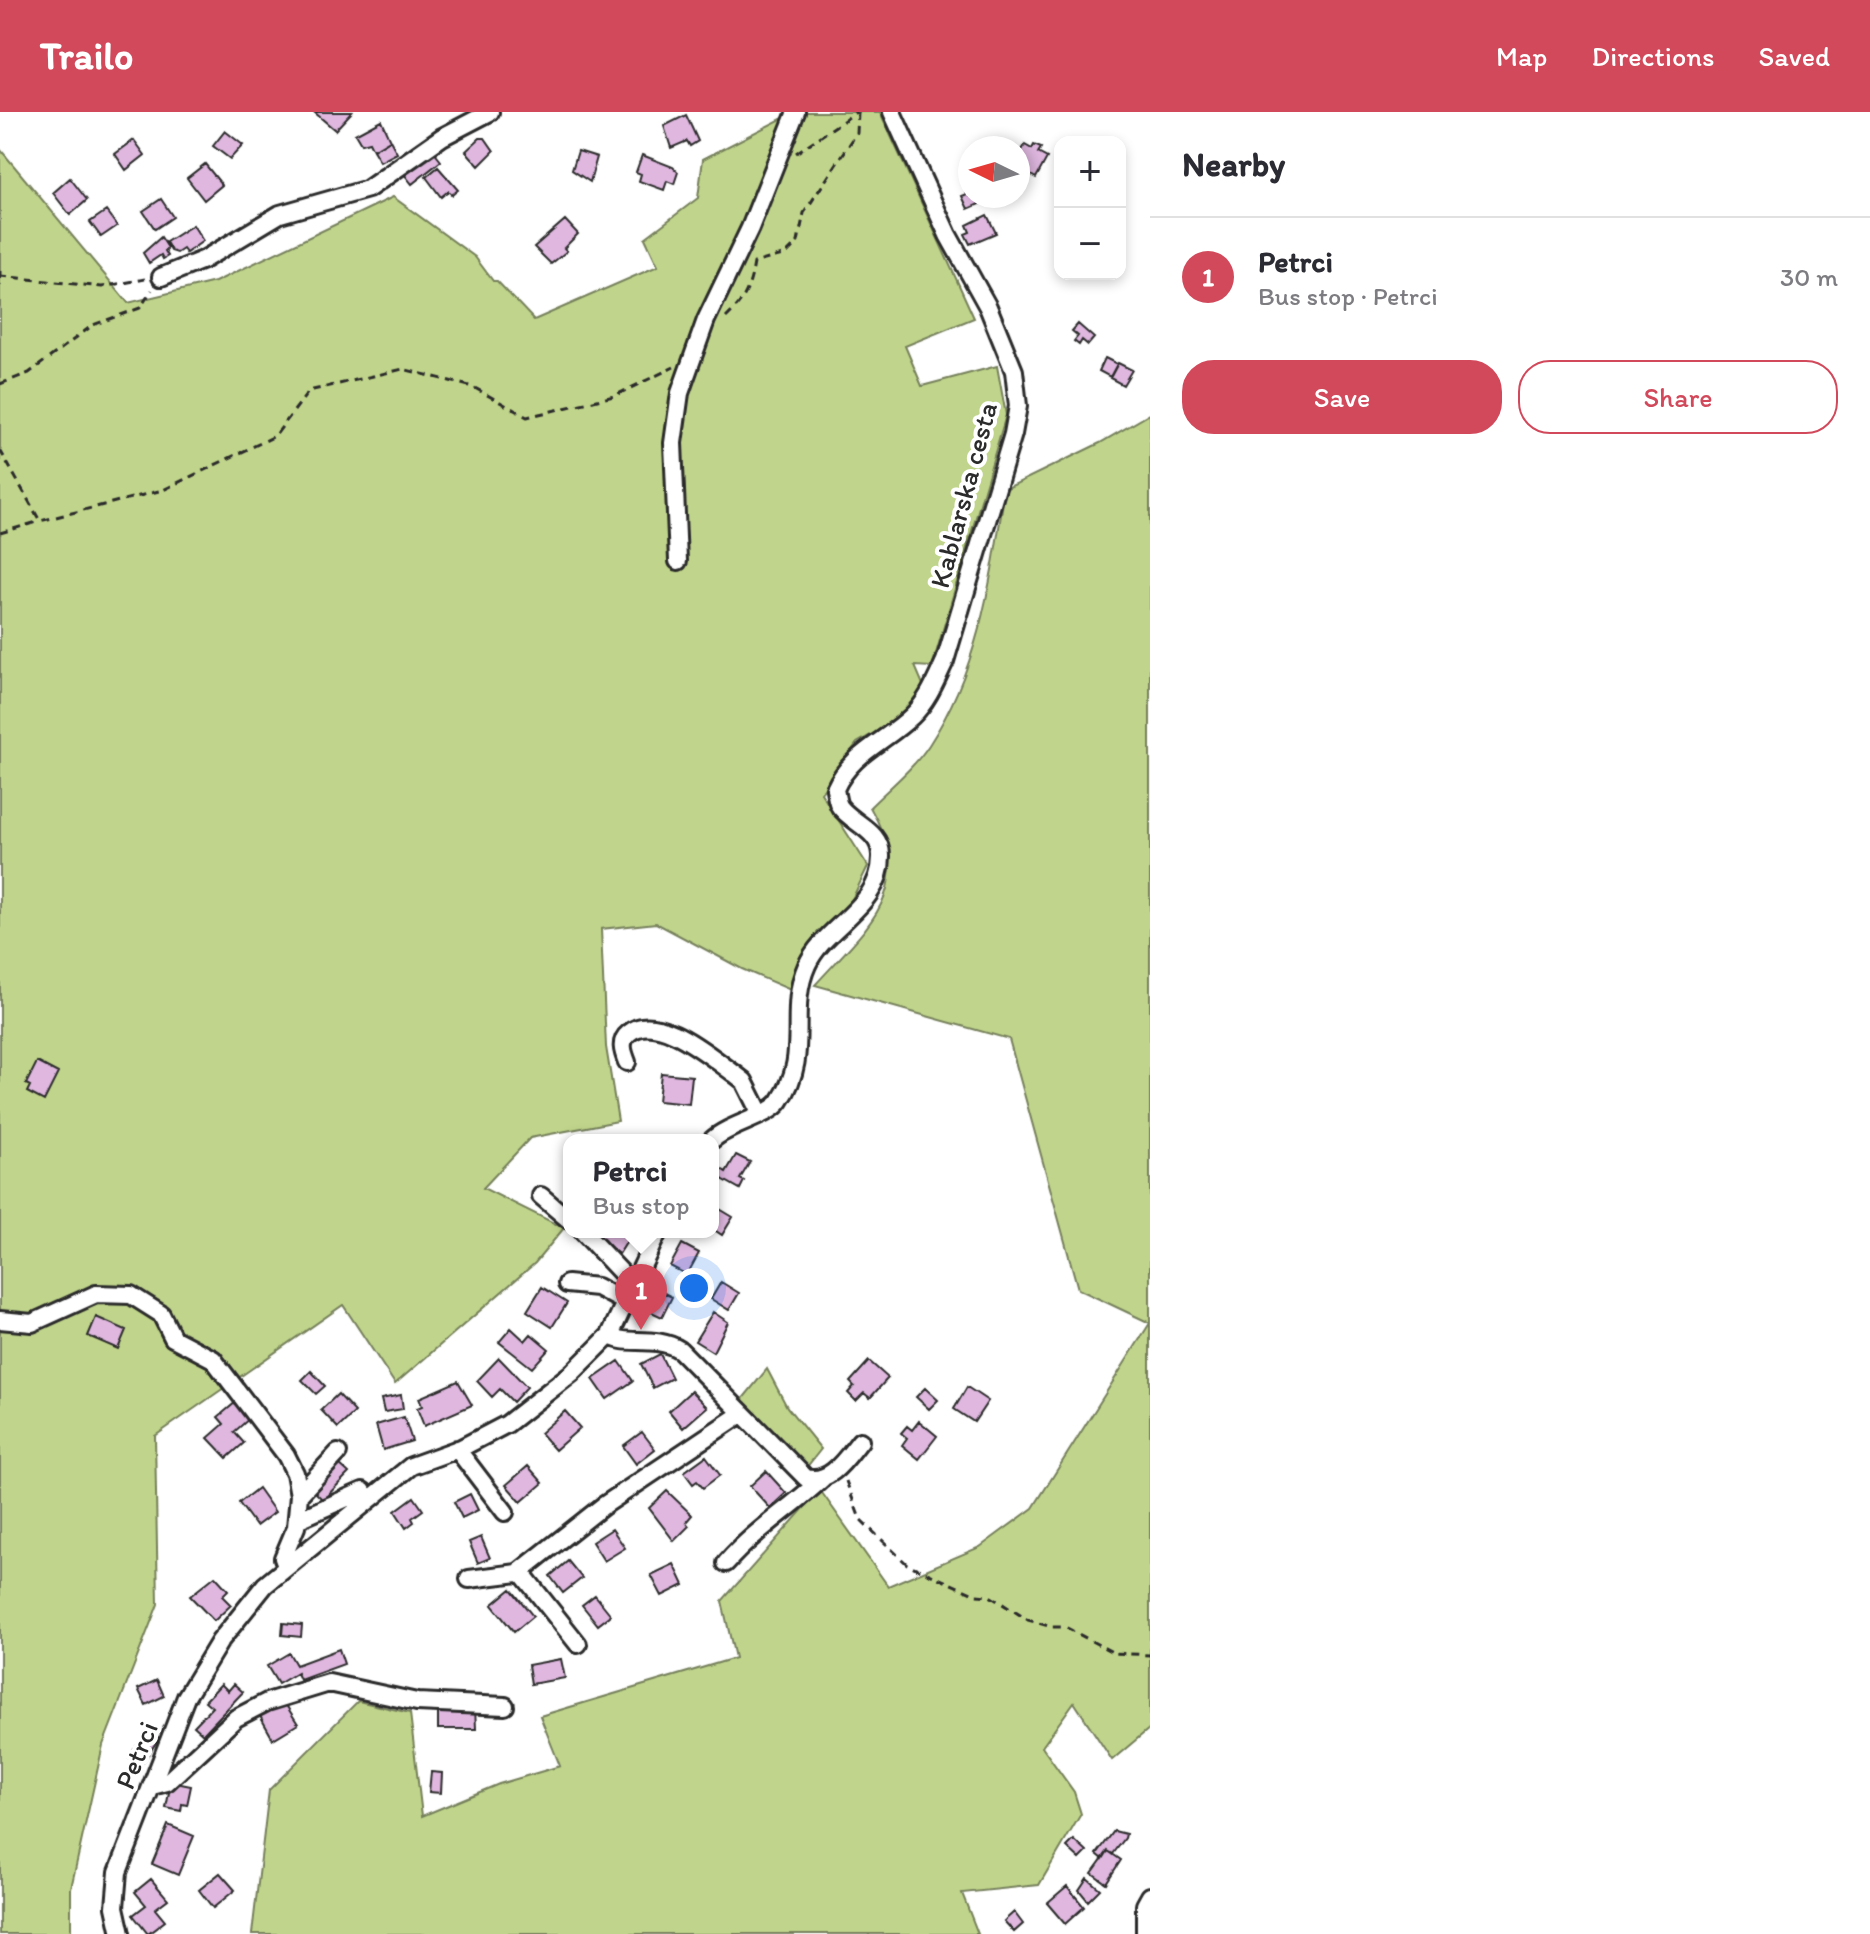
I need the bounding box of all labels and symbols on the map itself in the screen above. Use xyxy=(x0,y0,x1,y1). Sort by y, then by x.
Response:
north arrow xyxy=(958,136,1030,208)
street label: Kablarska cesta xyxy=(922,398,1004,591)
pin: 1 xyxy=(615,1264,667,1330)
your location xyxy=(674,1268,714,1308)
street label: Petrci xyxy=(107,1716,165,1794)

